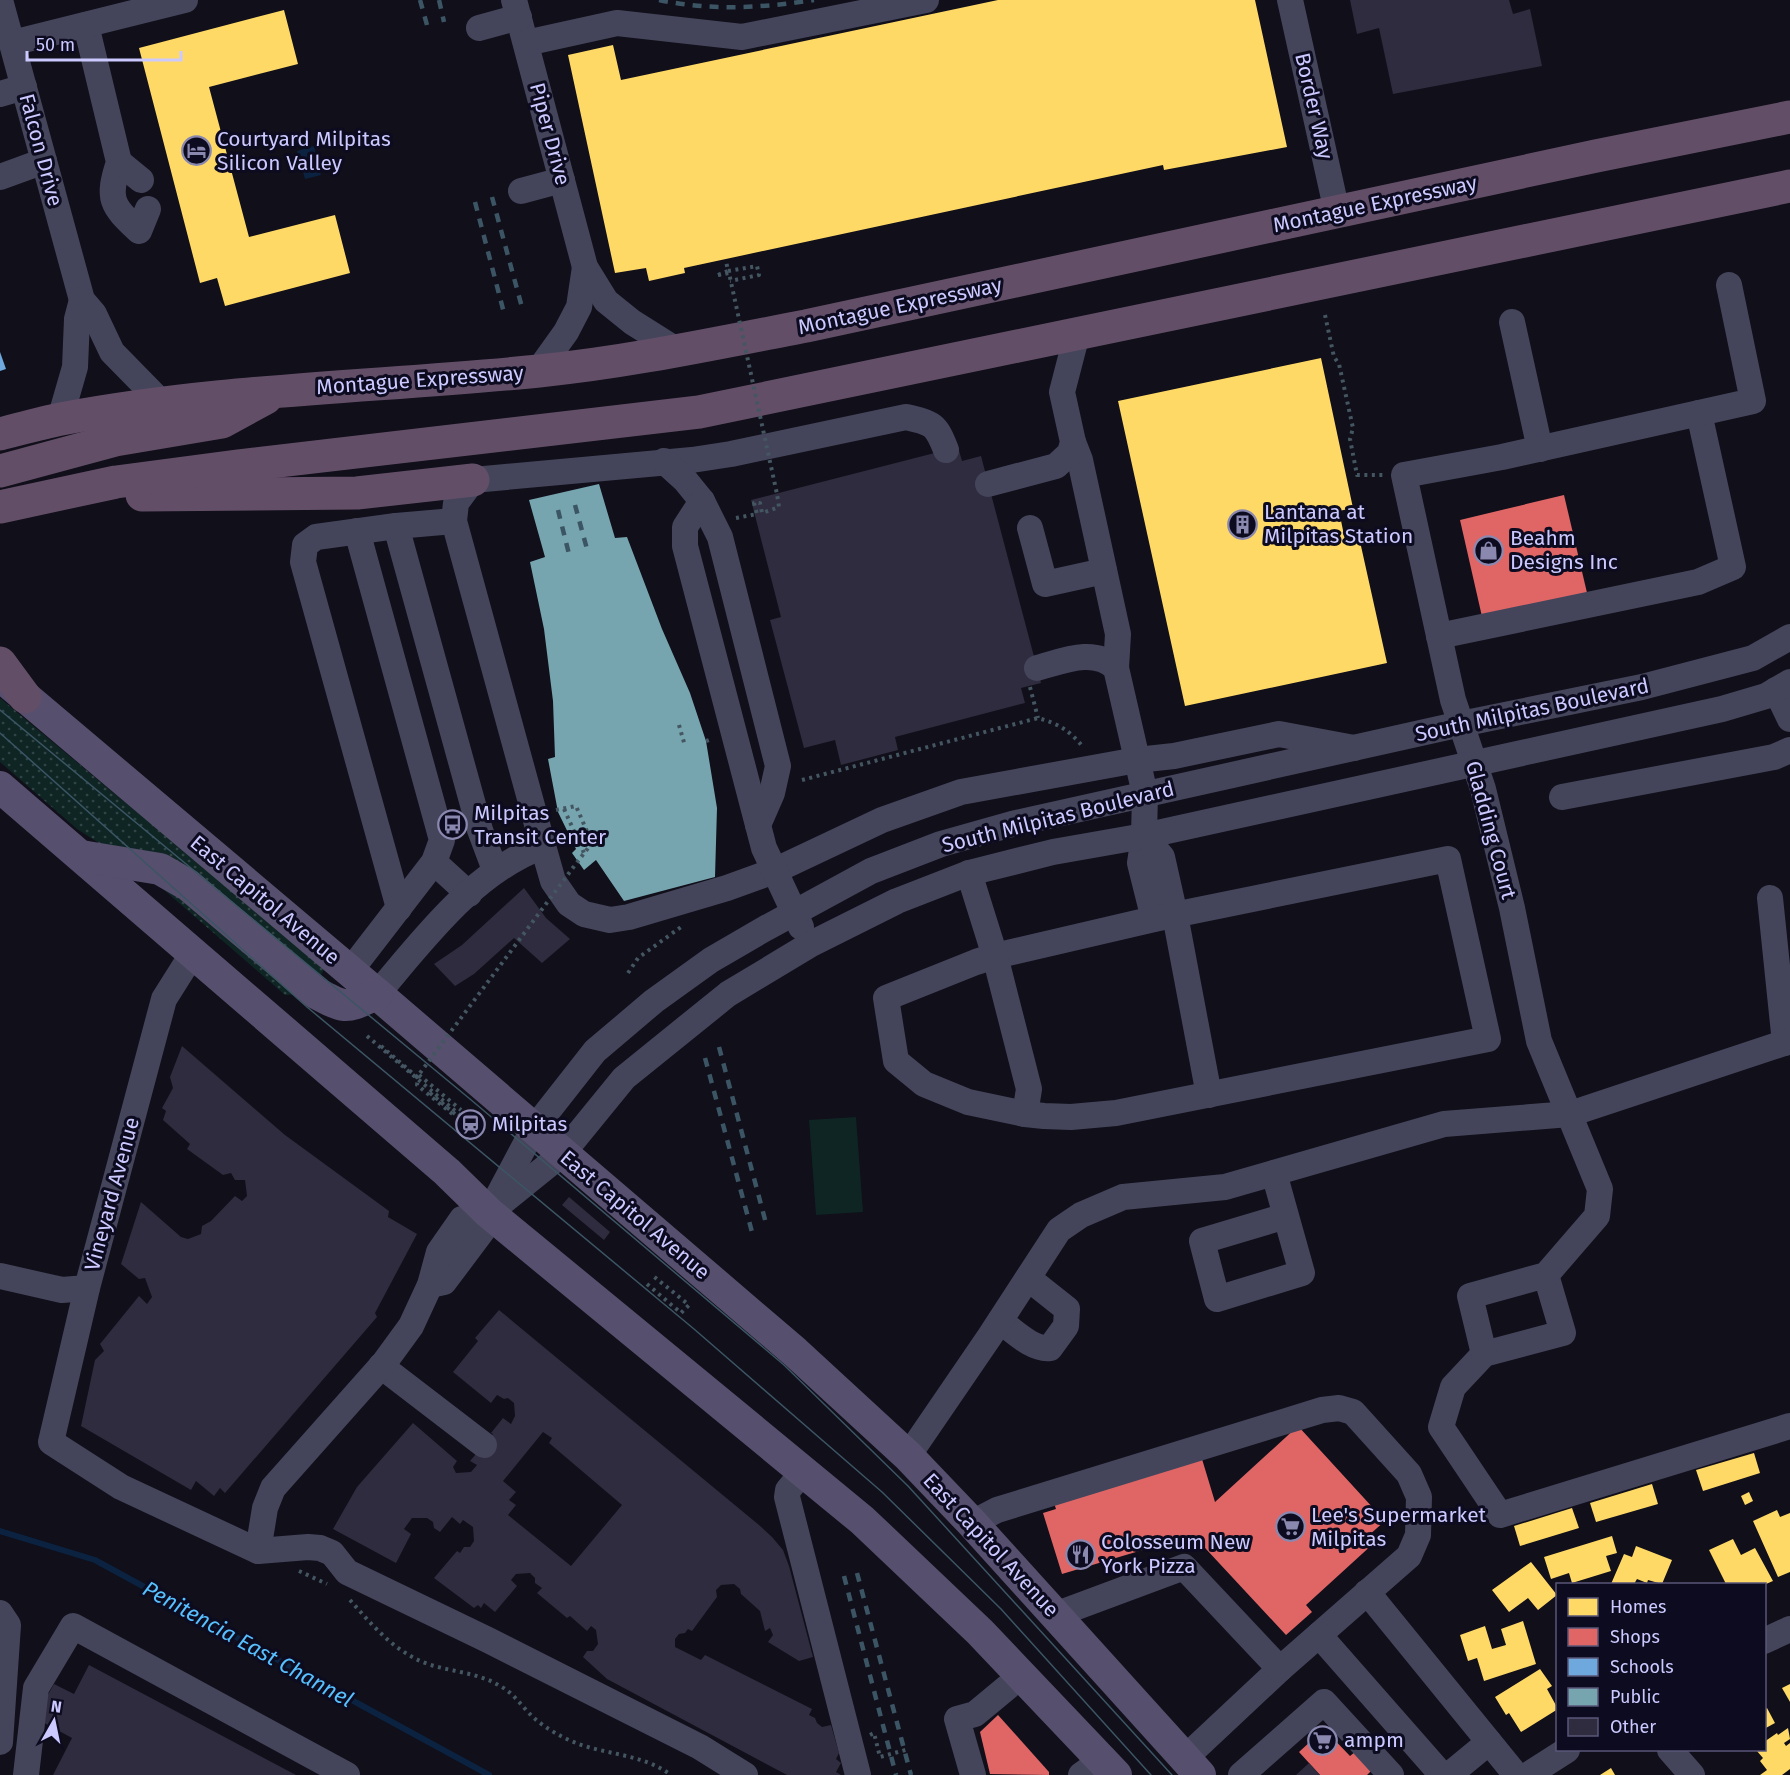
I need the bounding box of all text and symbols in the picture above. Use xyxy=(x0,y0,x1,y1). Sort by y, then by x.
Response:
scale bar xyxy=(27,24,182,62)
text: 50 m xyxy=(36,34,75,56)
street label: Border Way xyxy=(1289,50,1339,162)
street label: Piper Drive xyxy=(524,80,576,188)
street label: Falcon Drive xyxy=(14,91,68,209)
place label: Courtyard Milpitas Silicon Valley xyxy=(217,126,391,176)
hotel icon: Courtyard Milpitas Silicon Valley xyxy=(180,135,212,167)
street label: Montague Expressway xyxy=(1271,170,1480,238)
street label: Montague Expressway xyxy=(796,272,1005,340)
street label: Montague Expressway xyxy=(315,360,525,400)
place label: Lantana at Milpitas Station xyxy=(1264,499,1413,549)
building icon: Lantana at Milpitas Station xyxy=(1227,508,1259,540)
place label: Beahm Designs Inc xyxy=(1510,525,1618,575)
shop icon: Beahm Designs Inc xyxy=(1473,534,1505,566)
street label: South Milpitas Boulevard xyxy=(1413,673,1651,747)
street label: Gladding Court xyxy=(1460,758,1522,902)
street label: South Milpitas Boulevard xyxy=(939,776,1177,858)
place label: Milpitas Transit Center xyxy=(474,800,606,850)
bus stop icon: Milpitas Transit Center xyxy=(437,809,469,841)
street label: East Capitol Avenue xyxy=(185,830,345,970)
station icon: Milpitas xyxy=(455,1108,487,1140)
place label: Milpitas xyxy=(492,1111,567,1137)
street label: Vineyard Avenue xyxy=(79,1114,145,1274)
street label: East Capitol Avenue xyxy=(555,1145,715,1285)
street label: East Capitol Avenue xyxy=(918,1468,1064,1622)
place label: Lee's Supermarket Milpitas xyxy=(1311,1502,1487,1552)
supermarket icon: Lee's Supermarket Milpitas xyxy=(1274,1511,1306,1543)
place label: Colosseum New York Pizza xyxy=(1101,1529,1250,1579)
restaurant icon: Colosseum New York Pizza xyxy=(1064,1538,1096,1570)
water label: Penitencia East Channel xyxy=(138,1575,358,1713)
legend xyxy=(1556,1583,1766,1751)
text: Homes xyxy=(1610,1596,1666,1618)
text: Shops xyxy=(1610,1626,1660,1648)
text: Schools xyxy=(1610,1656,1674,1678)
text: Public xyxy=(1610,1686,1660,1708)
north arrow xyxy=(24,1691,84,1751)
text: N xyxy=(50,1696,63,1717)
text: Other xyxy=(1610,1716,1656,1738)
supermarket icon: ampm xyxy=(1307,1724,1339,1756)
place label: ampm xyxy=(1344,1727,1404,1753)

